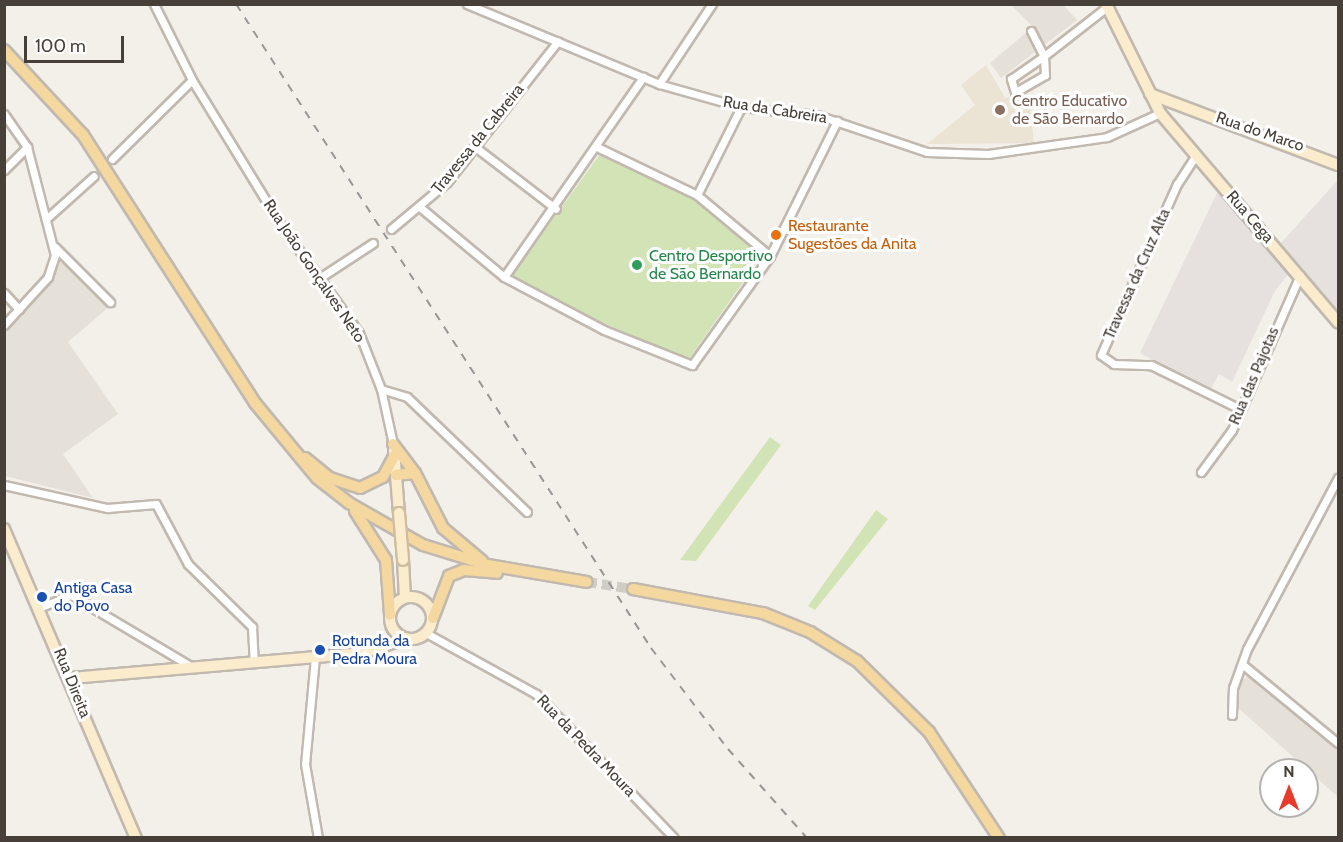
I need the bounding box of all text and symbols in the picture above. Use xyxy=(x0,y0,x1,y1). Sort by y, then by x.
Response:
scale bar xyxy=(27,24,128,62)
text: 100 m xyxy=(35,35,86,57)
street label: Travessa da Cabreira xyxy=(428,80,528,198)
place label: Centro Educativo de São Bernardo xyxy=(1012,91,1127,129)
street label: Rua da Cabreira xyxy=(722,92,828,128)
marker: Centro Educativo de São Bernardo xyxy=(993,103,1007,117)
street label: Rua do Marco xyxy=(1213,108,1307,156)
street label: Rua Cega xyxy=(1222,187,1278,247)
street label: Rua João Gonçalves Neto xyxy=(259,196,369,346)
street label: Travessa da Cruz Alta xyxy=(1100,206,1174,342)
place label: Restaurante Sugestões da Anita xyxy=(788,216,916,254)
marker: Restaurante Sugestões da Anita xyxy=(769,228,783,242)
place label: Centro Desportivo de São Bernardo xyxy=(649,246,773,284)
marker: Centro Desportivo de São Bernardo xyxy=(630,258,644,272)
street label: Rua das Pajotas xyxy=(1225,324,1283,428)
place label: Antiga Casa do Povo xyxy=(54,578,133,616)
marker: Antiga Casa do Povo xyxy=(35,590,49,604)
place label: Rotunda da Pedra Moura xyxy=(332,631,417,669)
marker: Rotunda da Pedra Moura xyxy=(313,643,327,657)
street label: Rua Direita xyxy=(49,645,95,721)
street label: Rua da Pedra Moura xyxy=(533,691,639,801)
north arrow xyxy=(1259,758,1319,818)
text: N xyxy=(1283,762,1295,781)

